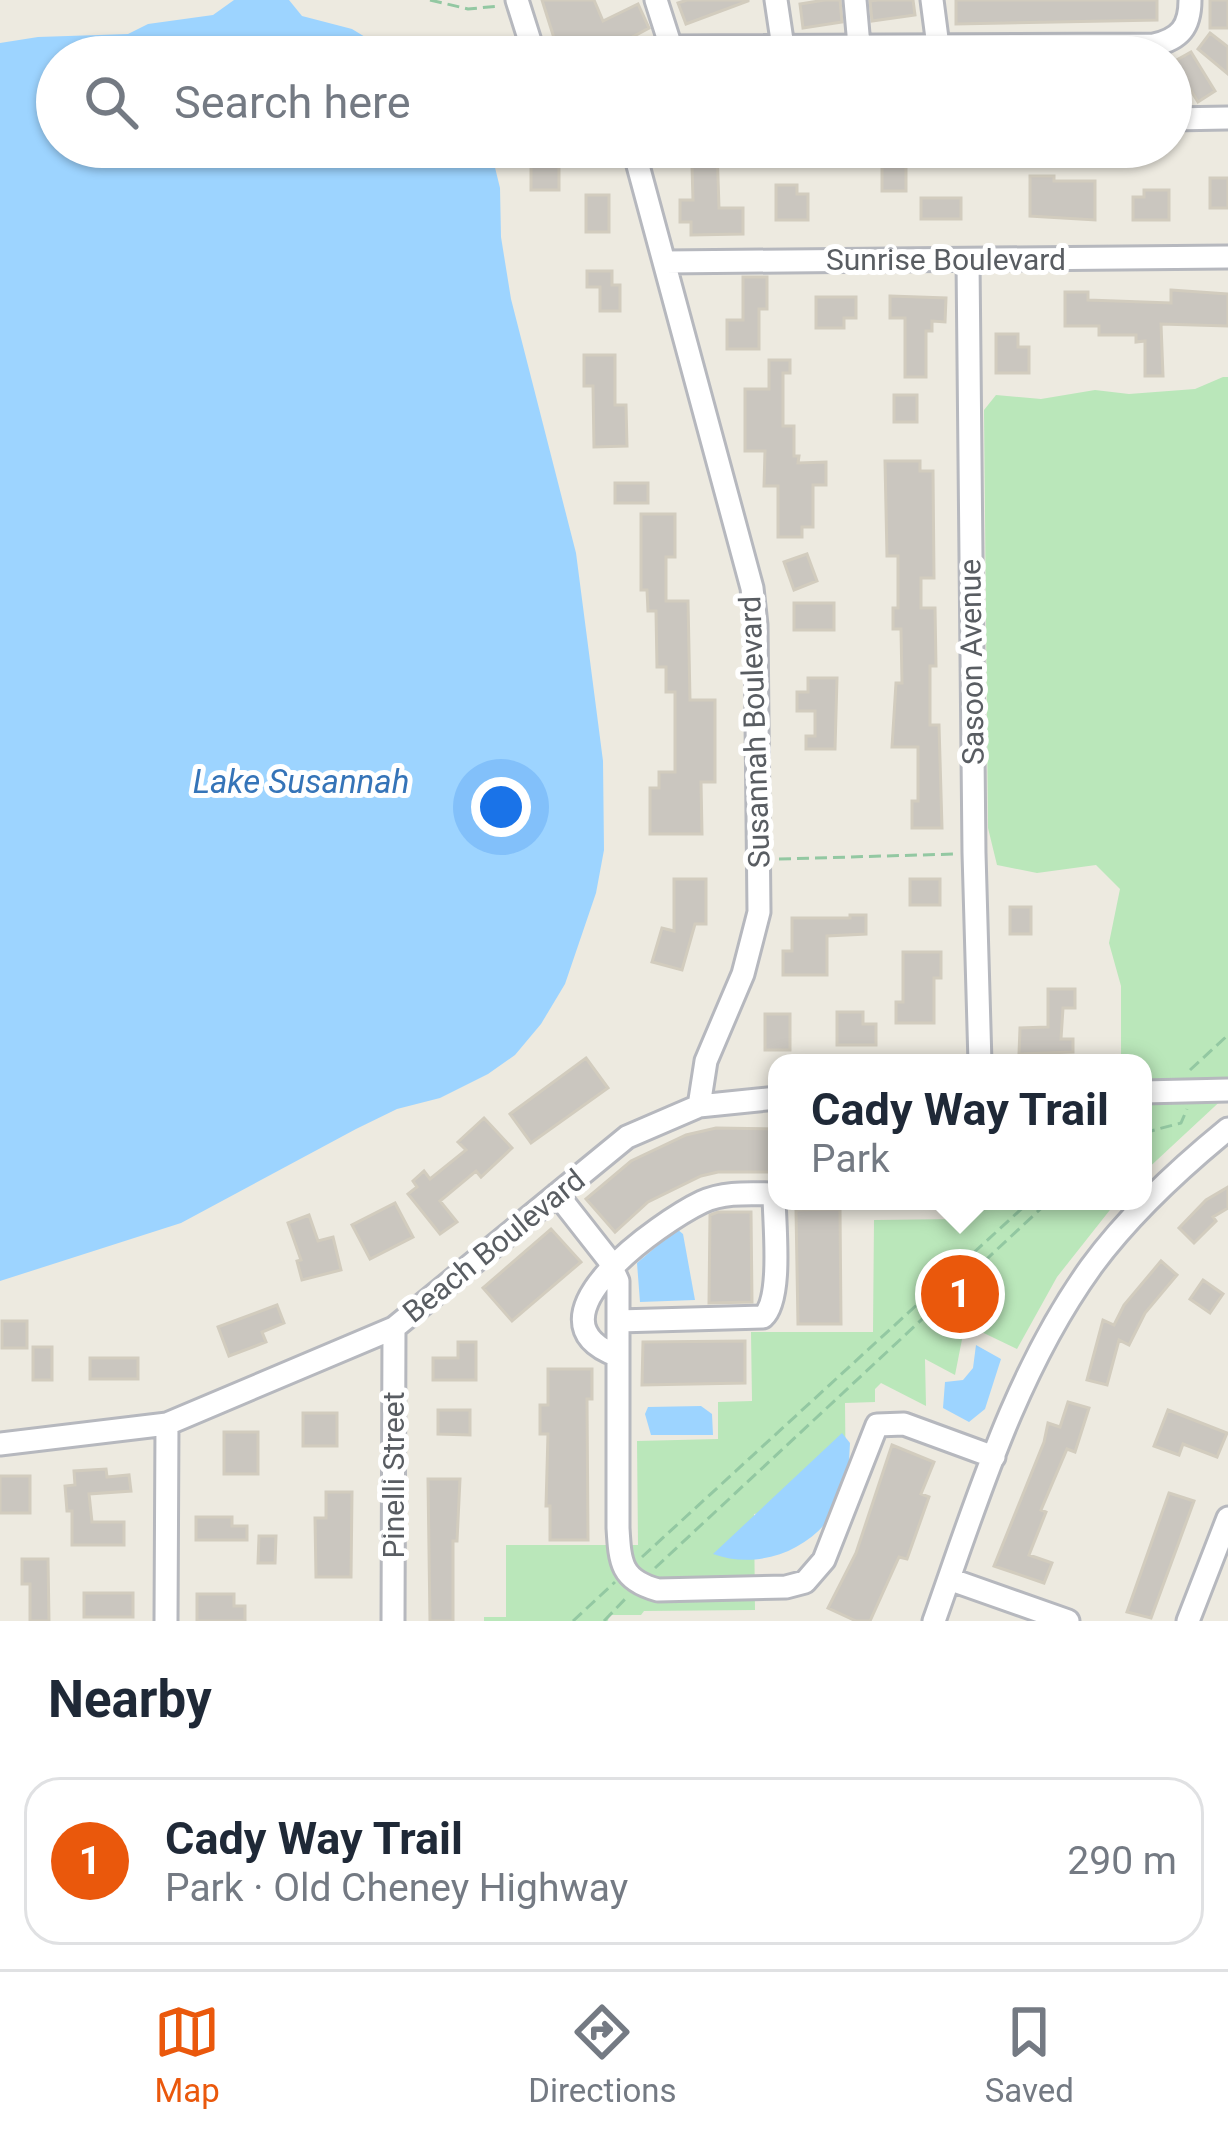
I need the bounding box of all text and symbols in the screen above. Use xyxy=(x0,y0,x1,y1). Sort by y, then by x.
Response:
search box xyxy=(36,36,1192,168)
icon: search xyxy=(78,69,144,135)
text: Search here xyxy=(174,76,411,129)
street label: Sunrise Boulevard xyxy=(826,242,1066,277)
street label: Sasoon Avenue xyxy=(952,559,991,765)
street label: Susannah Boulevard xyxy=(732,595,777,869)
water label: Lake Susannah xyxy=(193,762,409,801)
your location xyxy=(471,777,531,837)
popup xyxy=(768,1054,1152,1210)
text: Cady Way Trail xyxy=(811,1083,1109,1136)
text: Park xyxy=(811,1136,890,1182)
street label: Beach Boulevard xyxy=(396,1162,591,1329)
pin: 1 xyxy=(921,1249,999,1339)
street label: Pinelli Street xyxy=(376,1391,411,1559)
text: Nearby xyxy=(48,1670,212,1729)
text: Cady Way Trail xyxy=(165,1812,463,1865)
text: 1 xyxy=(79,1838,101,1884)
text: 290 m xyxy=(1067,1838,1177,1884)
text: Park · Old Cheney Highway xyxy=(165,1865,628,1911)
tab: Map xyxy=(154,1999,220,2110)
tab: Directions xyxy=(528,1999,677,2110)
tab: Saved xyxy=(985,1999,1074,2110)

